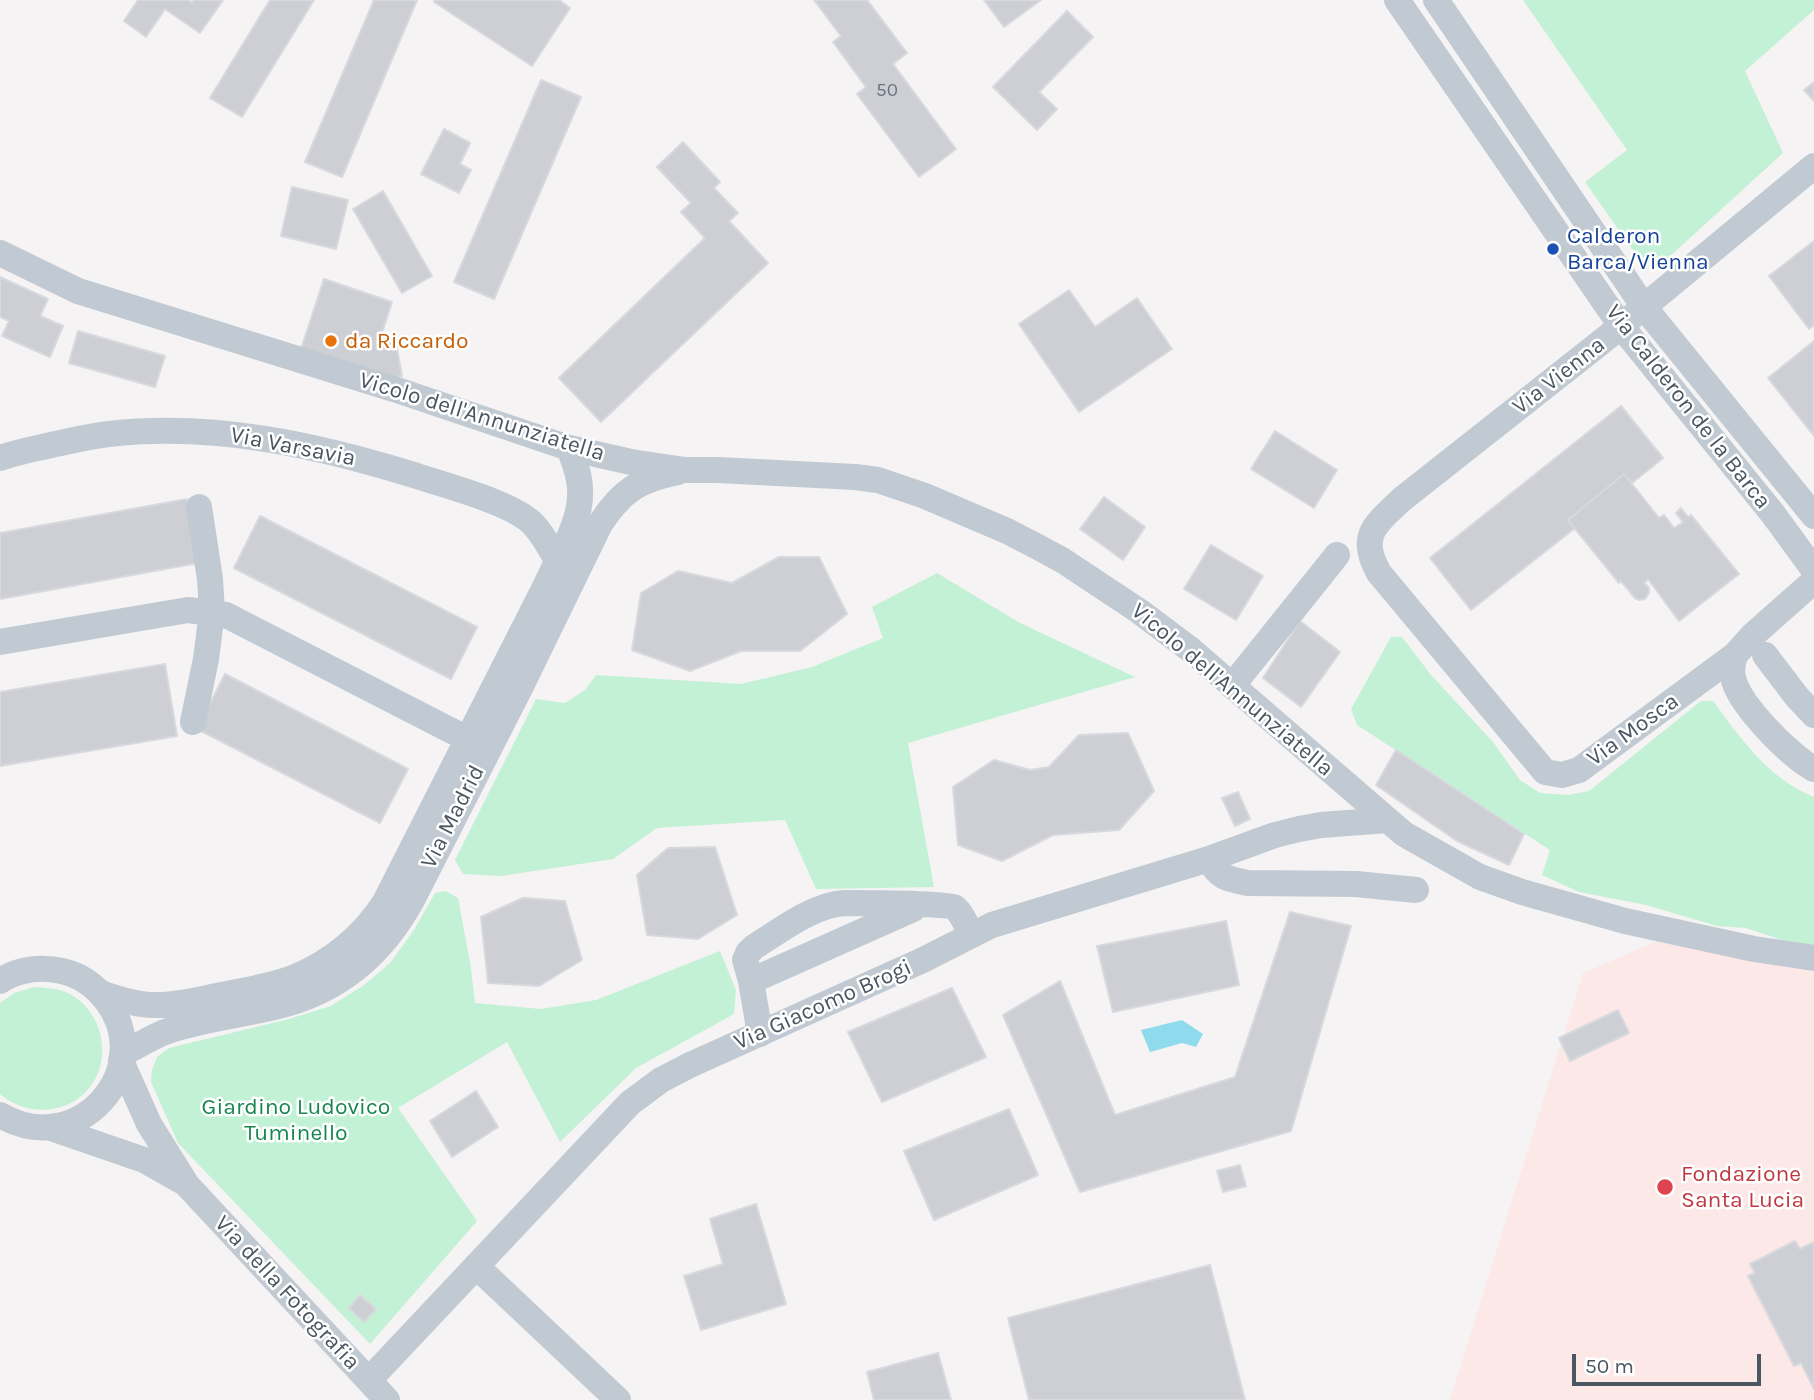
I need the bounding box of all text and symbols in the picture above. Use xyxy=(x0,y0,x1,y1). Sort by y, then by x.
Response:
house number: 50 xyxy=(876,80,898,102)
place label: Calderon Barca/Vienna xyxy=(1567,222,1709,276)
marker: Calderon Barca/Vienna xyxy=(1545,241,1561,257)
street label: Via Calderon de la Barca xyxy=(1600,299,1776,515)
place label: da Riccardo xyxy=(345,327,469,355)
street label: Via Vienna xyxy=(1507,331,1611,421)
marker: da Riccardo xyxy=(323,333,339,349)
street label: Vicolo dell'Annunziatella xyxy=(356,366,608,468)
street label: Via Varsavia xyxy=(228,421,358,473)
street label: Vicolo dell'Annunziatella xyxy=(1125,597,1339,783)
street label: Via Mosca xyxy=(1582,688,1684,772)
street label: Via Madrid xyxy=(415,761,491,873)
street label: Via Giacomo Brogi xyxy=(730,953,916,1057)
park label: Giardino Ludovico Tuminello xyxy=(202,1093,390,1147)
place label: Fondazione Santa Lucia xyxy=(1681,1160,1804,1214)
marker: Fondazione Santa Lucia xyxy=(1655,1177,1675,1197)
street label: Via della Fotografia xyxy=(208,1210,366,1376)
scale bar xyxy=(1576,1340,1765,1384)
text: 50 m xyxy=(1585,1354,1634,1378)

